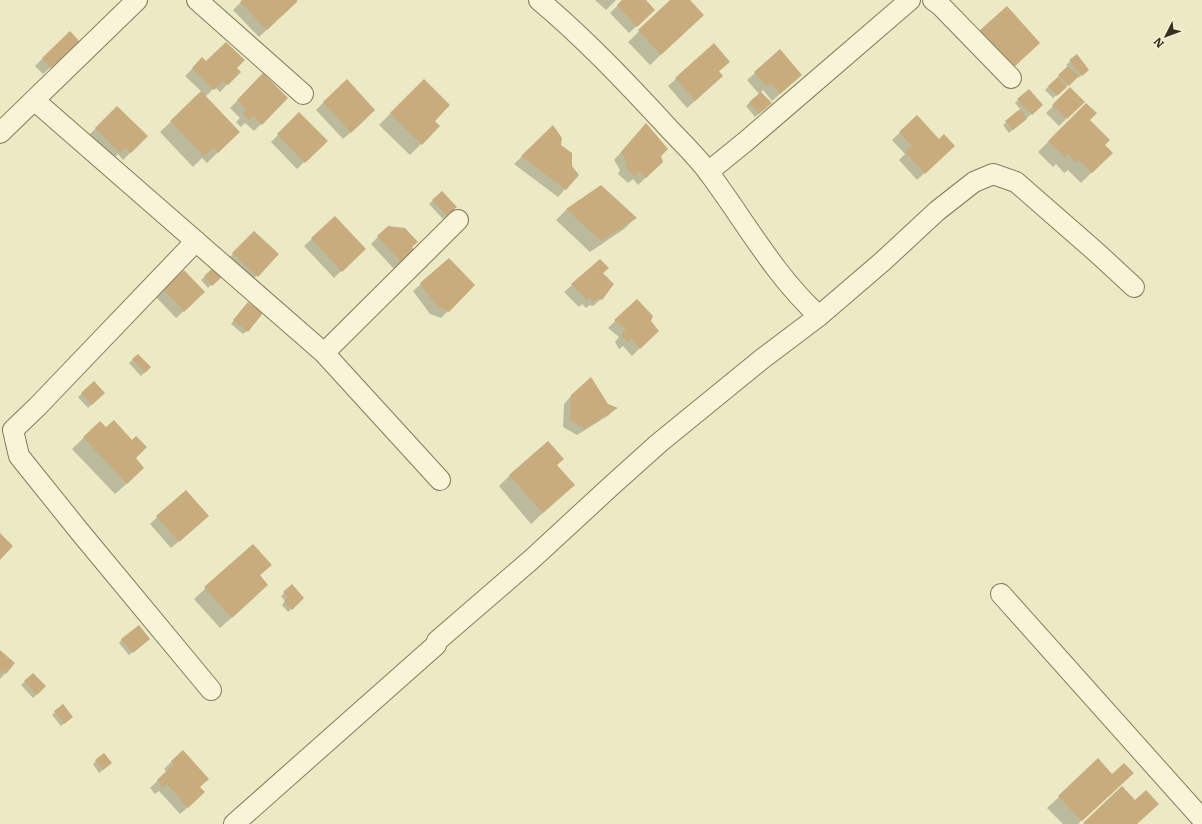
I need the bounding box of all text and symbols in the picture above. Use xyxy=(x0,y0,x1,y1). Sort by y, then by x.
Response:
north arrow xyxy=(1146,16,1186,56)
text: N xyxy=(1149,35,1167,52)

